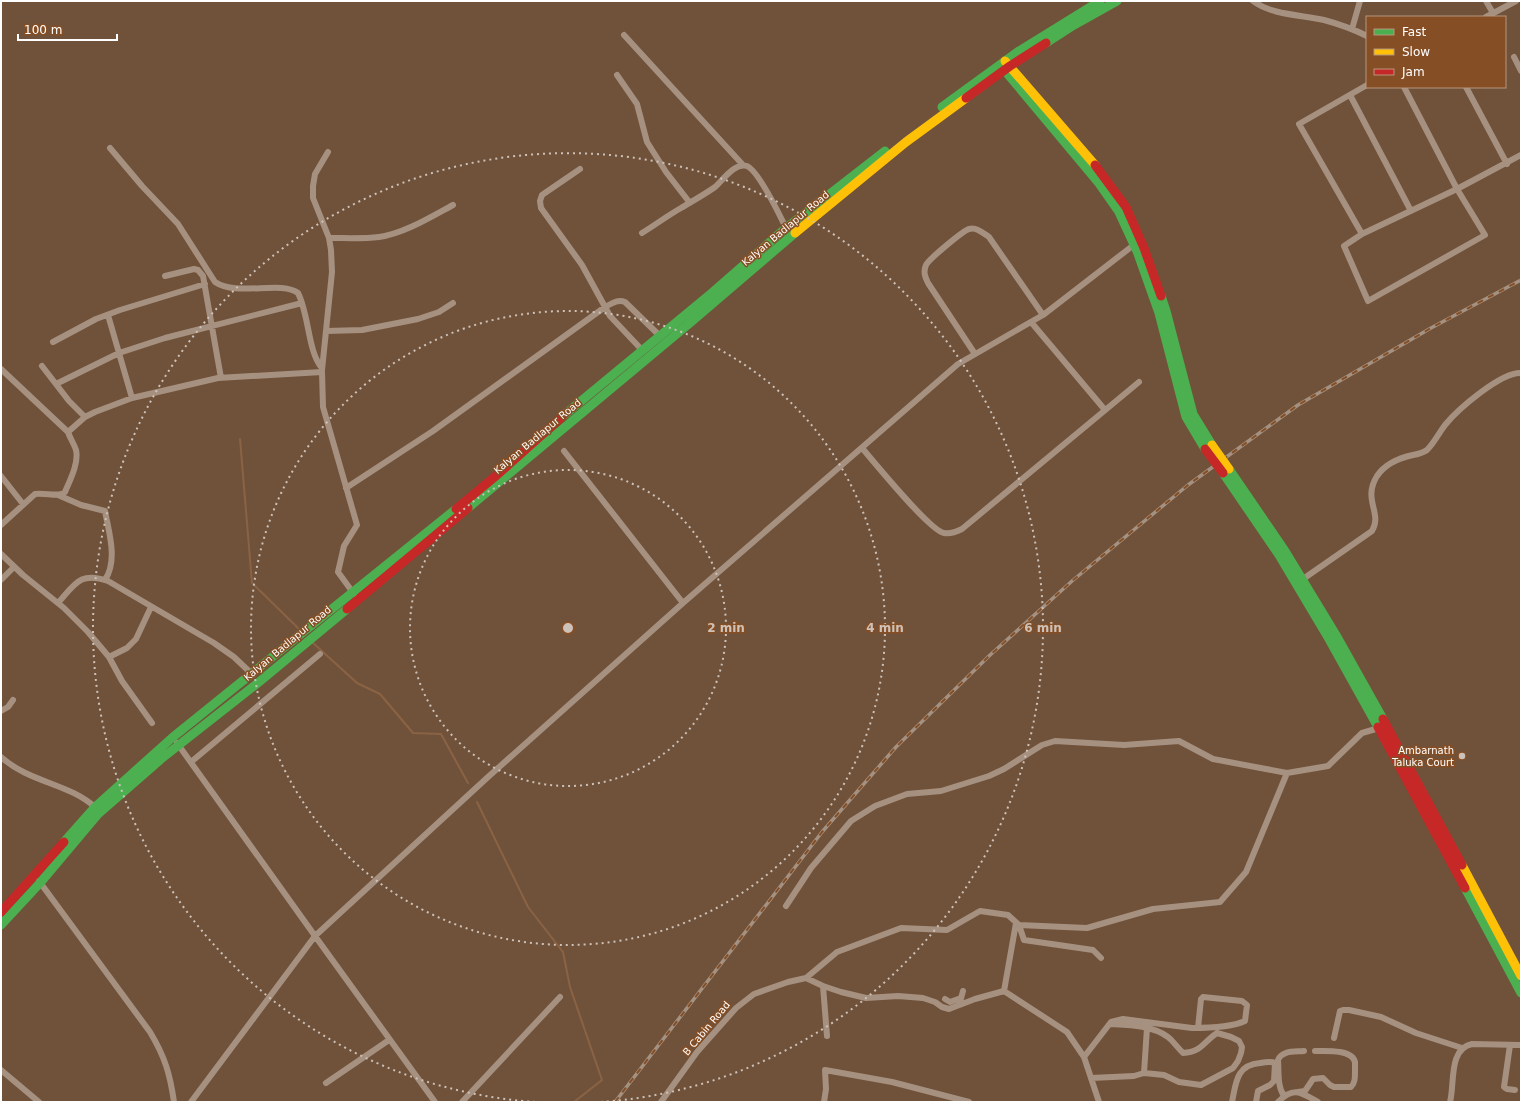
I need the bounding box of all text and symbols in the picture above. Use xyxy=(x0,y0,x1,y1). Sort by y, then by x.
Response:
scale bar xyxy=(18,16,117,42)
legend xyxy=(1366,16,1506,88)
text: 100 m xyxy=(24,23,62,37)
text: Fast xyxy=(1402,25,1426,39)
text: Slow xyxy=(1402,45,1430,59)
text: Jam xyxy=(1401,65,1425,79)
street label: Kalyan Badlapur Road xyxy=(740,189,831,268)
street label: Kalyan Badlapur Road xyxy=(492,397,583,476)
street label: Kalyan Badlapur Road xyxy=(242,604,333,683)
centre of rings xyxy=(561,621,575,635)
text: 2 min xyxy=(707,621,745,635)
text: 4 min xyxy=(866,621,904,635)
text: 6 min xyxy=(1024,621,1062,635)
place label: Ambarnath Taluka Court xyxy=(1391,745,1454,768)
marker: Ambarnath Taluka Court xyxy=(1457,751,1467,761)
street label: B Cabin Road xyxy=(681,999,732,1057)

